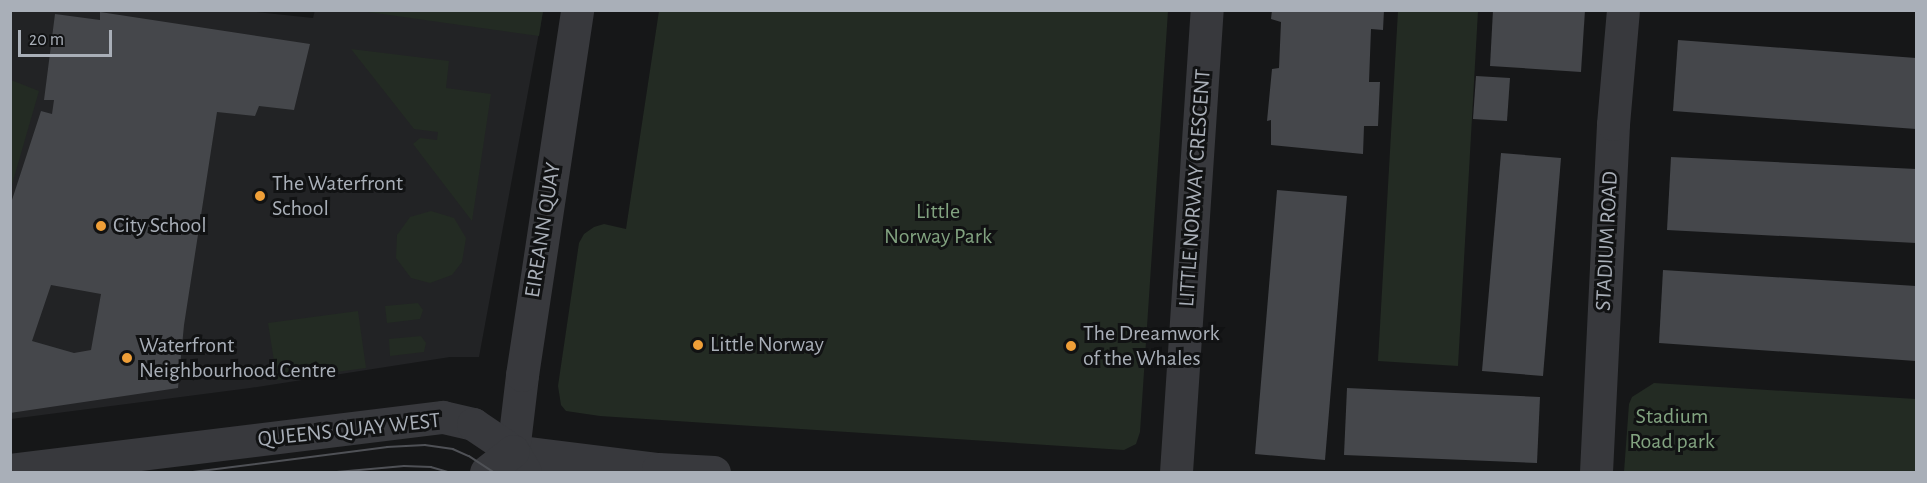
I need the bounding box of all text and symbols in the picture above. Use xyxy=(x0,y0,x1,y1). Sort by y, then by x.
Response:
scale bar xyxy=(21,18,116,56)
text: 20 m xyxy=(29,31,64,49)
street label: LITTLE NORWAY CRESCENT xyxy=(1174,68,1216,308)
street label: EIREANN QUAY xyxy=(519,161,567,299)
place label: The Waterfront School xyxy=(272,170,403,222)
street label: STADIUM ROAD xyxy=(1590,171,1624,311)
marker: The Waterfront School xyxy=(253,189,267,203)
park label: Little Norway Park xyxy=(884,198,992,249)
place label: City School xyxy=(113,213,207,239)
marker: City School xyxy=(94,219,108,233)
place label: The Dreamwork of the Whales xyxy=(1083,320,1220,372)
place label: Waterfront Neighbourhood Centre xyxy=(139,332,336,384)
place label: Little Norway xyxy=(710,332,824,358)
marker: Little Norway xyxy=(691,338,705,352)
marker: The Dreamwork of the Whales xyxy=(1064,339,1078,353)
marker: Waterfront Neighbourhood Centre xyxy=(120,351,134,365)
park label: Stadium Road park xyxy=(1629,403,1715,454)
street label: QUEENS QUAY WEST xyxy=(256,407,442,453)

